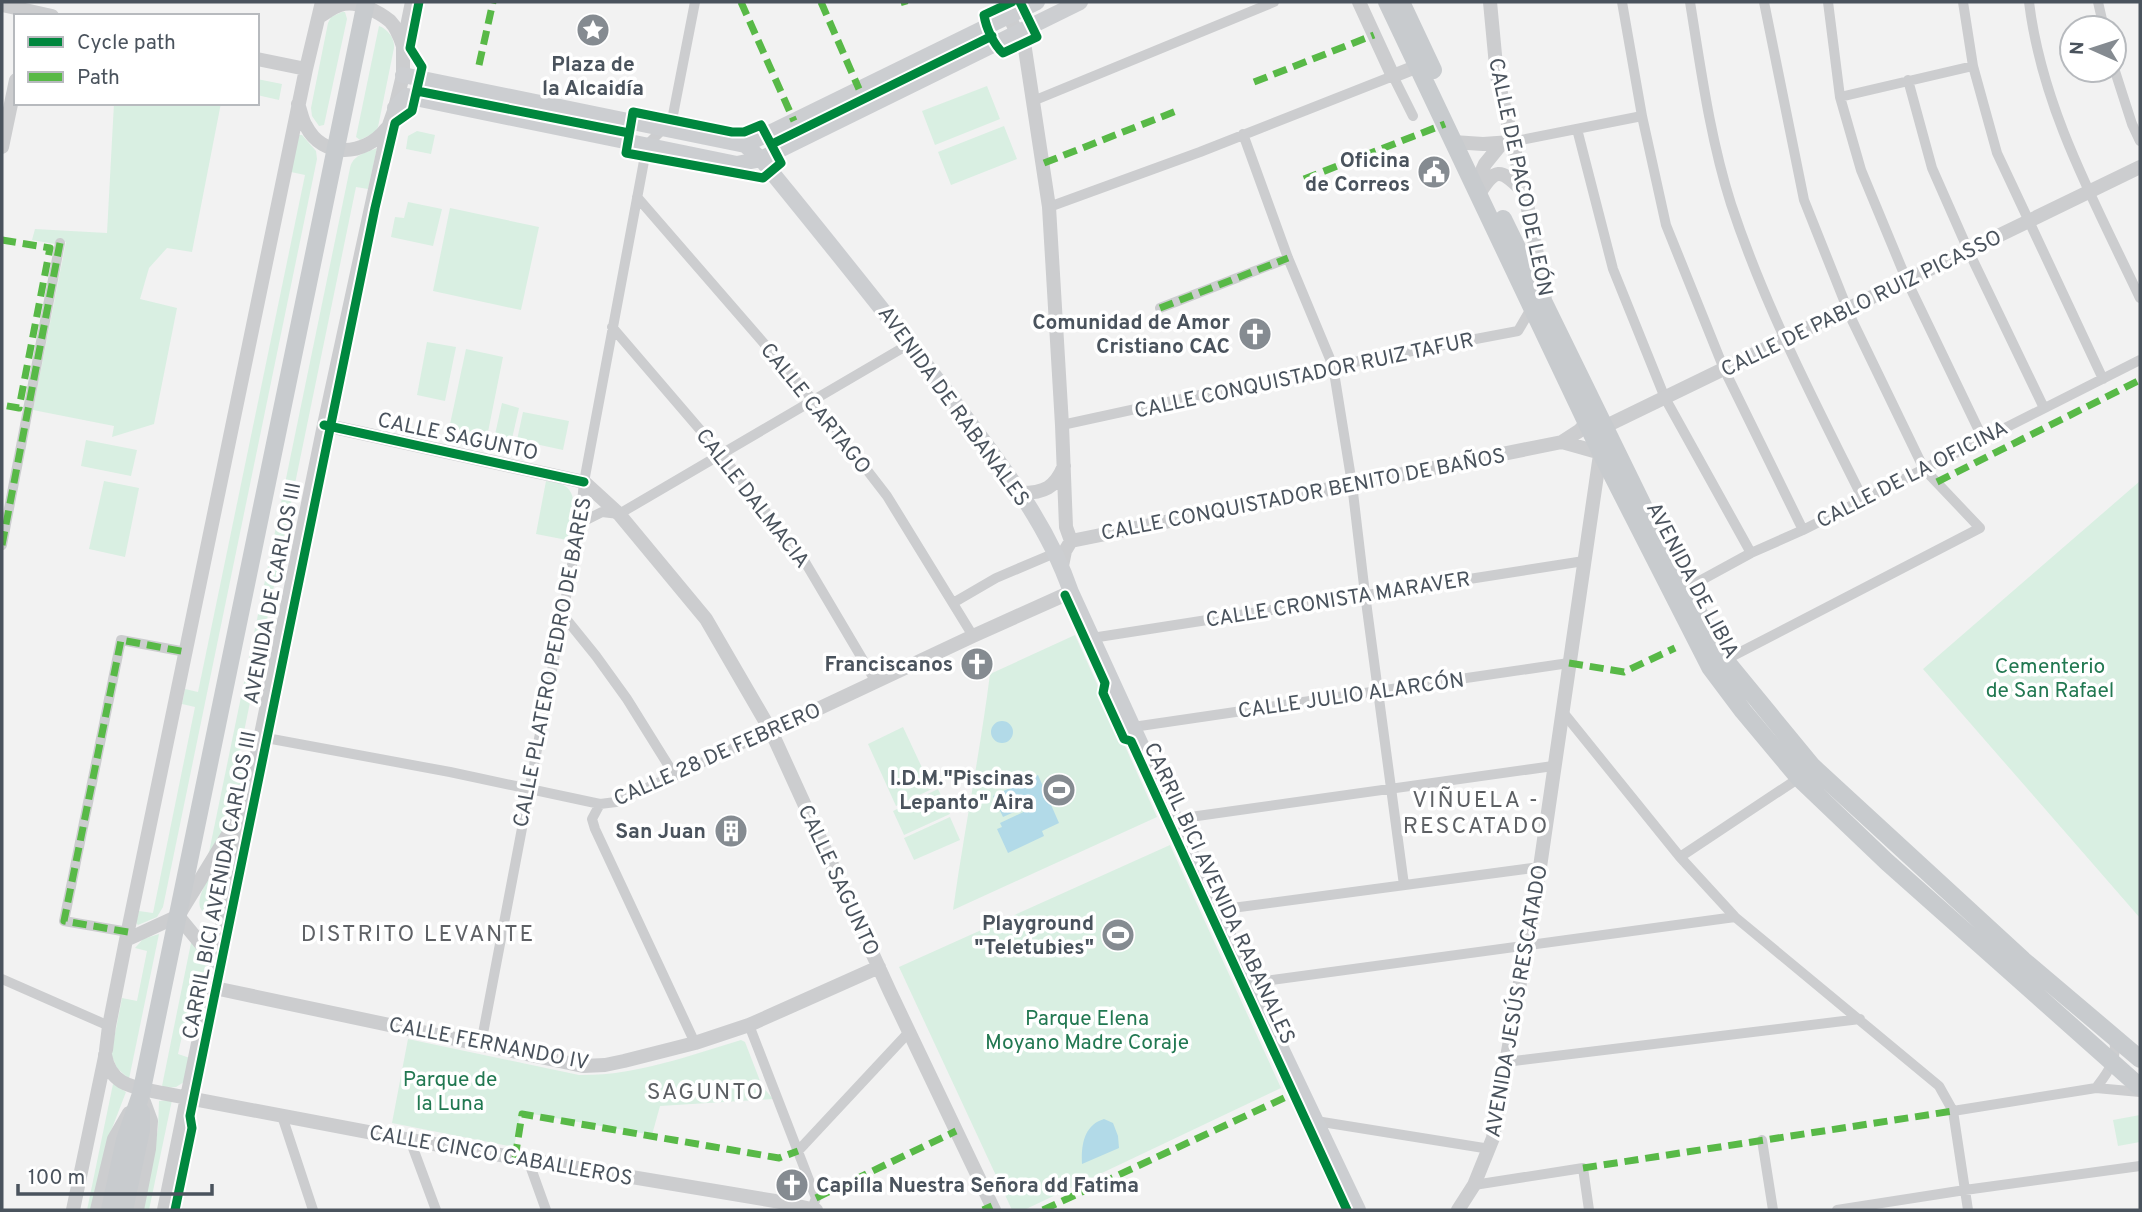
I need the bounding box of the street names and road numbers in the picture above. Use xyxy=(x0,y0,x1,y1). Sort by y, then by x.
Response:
street label: CALLE DE PACO DE LEÓN xyxy=(1481,55,1559,299)
street label: CALLE DE PABLO RUIZ PICASSO xyxy=(1717,224,2006,384)
street label: AVENIDA DE RABANALES xyxy=(871,301,1035,512)
street label: CALLE CONQUISTADOR RUIZ TAFUR xyxy=(1132,327,1477,426)
street label: CALLE CARTAGO xyxy=(754,338,876,480)
street label: CALLE SAGUNTO xyxy=(375,407,541,468)
street label: CALLE DE LA OFICINA xyxy=(1812,415,2013,535)
street label: CALLE DALMACIA xyxy=(689,424,815,574)
street label: CALLE CONQUISTADOR BENITO DE BAÑOS xyxy=(1099,443,1508,548)
street label: AVENIDA DE CARLOS III xyxy=(239,480,308,707)
street label: CALLE PLATERO PEDRO DE BARES xyxy=(508,495,599,830)
street label: AVENIDA DE LIBIA xyxy=(1639,498,1744,664)
street label: CALLE CRONISTA MARAVER xyxy=(1204,566,1472,635)
street label: CALLE JULIO ALARCÓN xyxy=(1236,666,1466,726)
street label: CALLE 28 DE FEBRERO xyxy=(610,697,825,813)
street label: CARRIL BICI AVENIDA CARLOS III xyxy=(177,729,264,1042)
street label: CARRIL BICI AVENIDA RABANALES xyxy=(1137,738,1301,1049)
street label: CALLE SAGUNTO xyxy=(791,801,884,960)
street label: AVENIDA JESÚS RESCATADO xyxy=(1479,863,1555,1140)
street label: CALLE FERNANDO IV xyxy=(386,1012,591,1077)
street label: CALLE CINCO CABALLEROS xyxy=(367,1120,635,1193)

